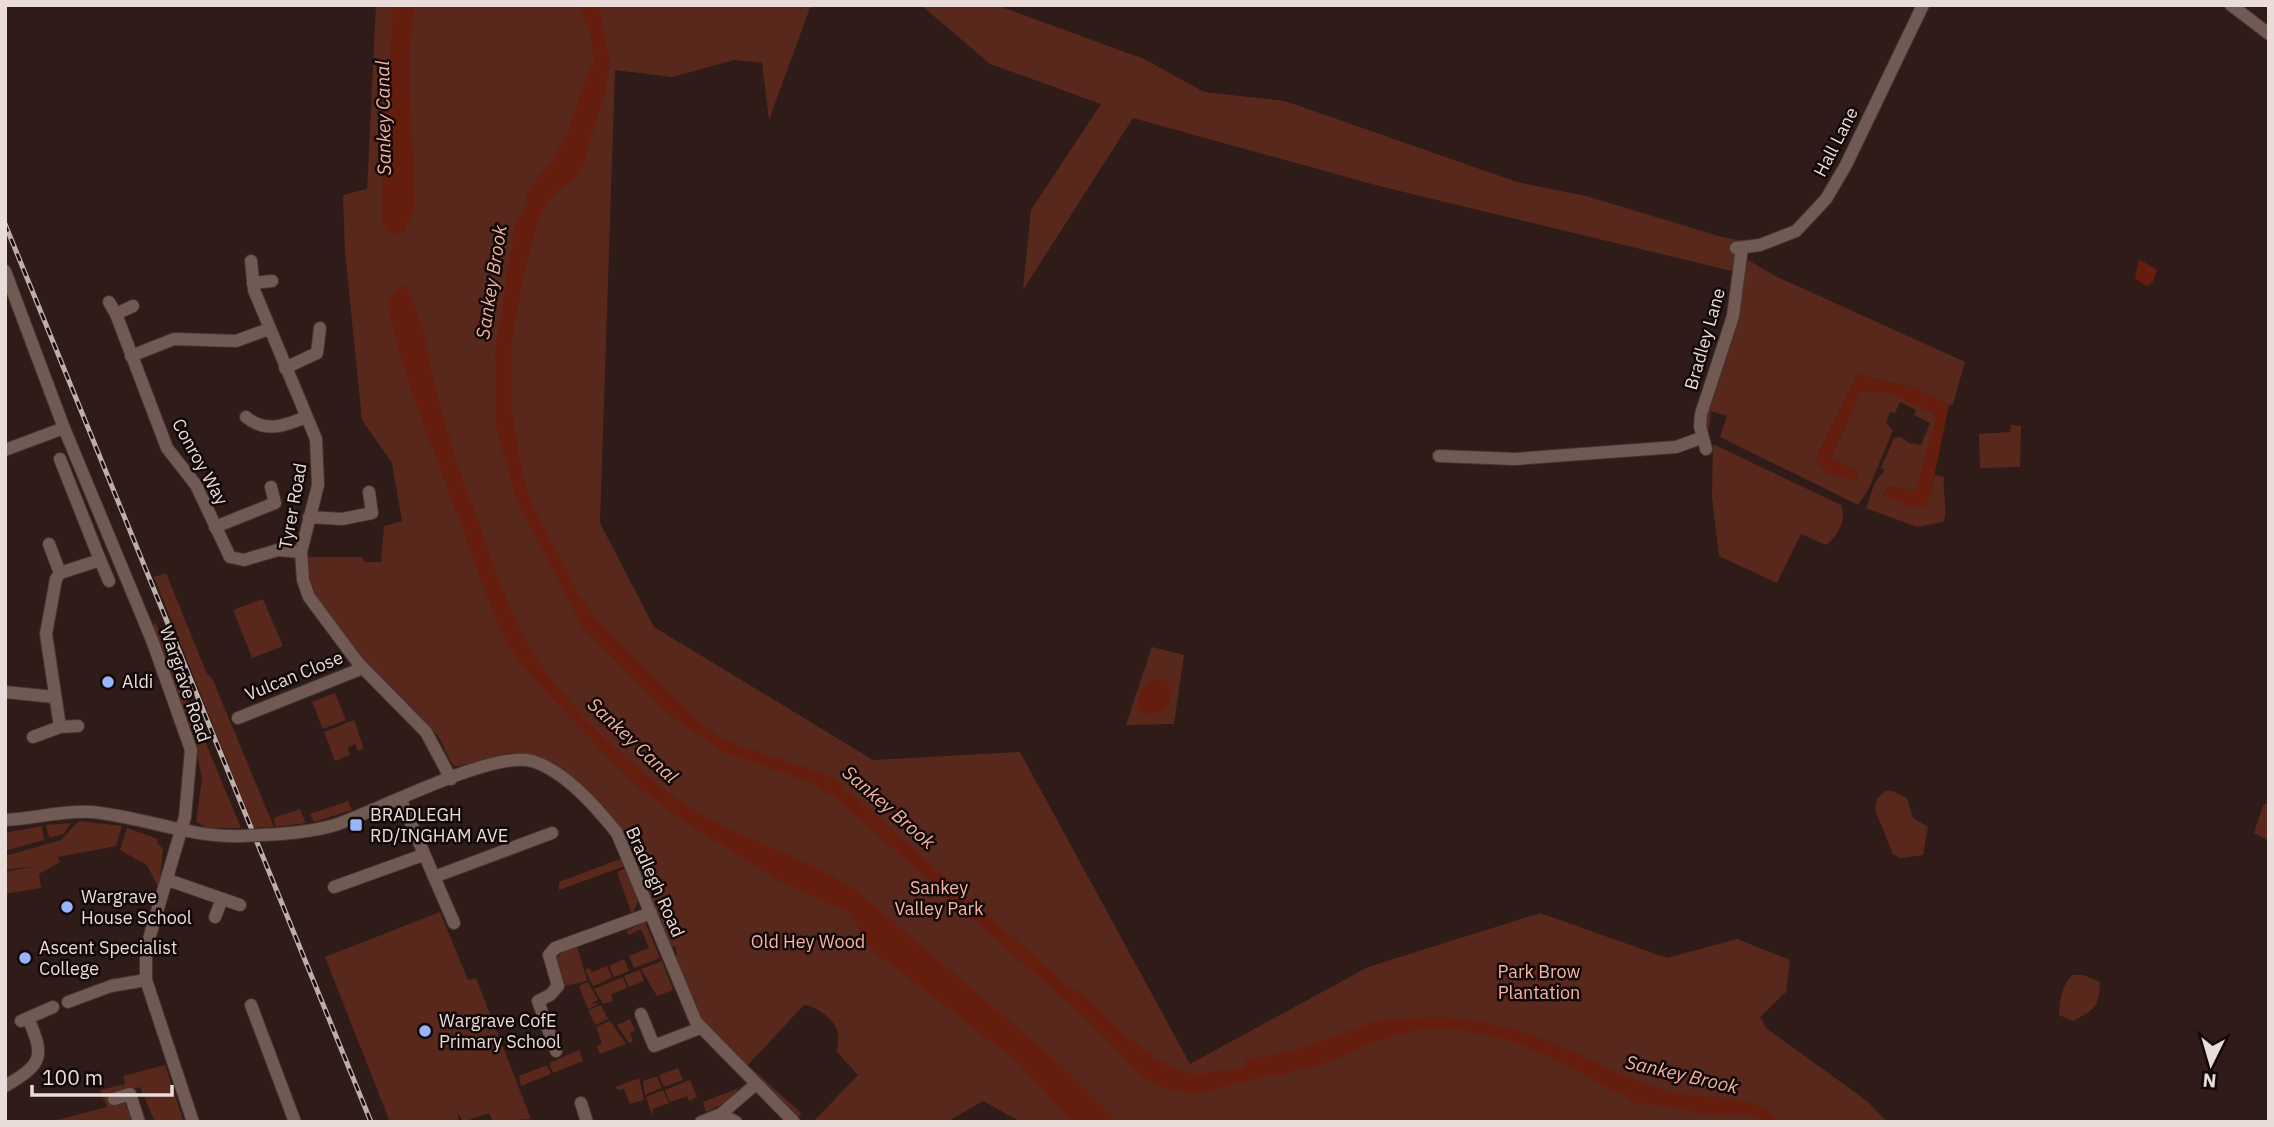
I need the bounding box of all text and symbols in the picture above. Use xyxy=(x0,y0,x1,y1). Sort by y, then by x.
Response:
water label: Sankey Canal xyxy=(370,60,396,176)
street label: Hall Lane xyxy=(1808,103,1863,180)
water label: Sankey Brook xyxy=(470,222,512,341)
street label: Bradley Lane xyxy=(1679,285,1730,392)
street label: Conroy Way xyxy=(167,414,234,509)
street label: Tyrer Road xyxy=(274,461,311,551)
street label: Wargrave Road xyxy=(155,623,216,745)
street label: Vulcan Close xyxy=(241,645,346,706)
place label: Aldi xyxy=(122,670,153,693)
marker: Aldi xyxy=(100,674,116,690)
water label: Sankey Canal xyxy=(583,692,683,788)
water label: Sankey Brook xyxy=(838,760,941,855)
place label: BRADLEGH RD/INGHAM AVE xyxy=(370,803,508,847)
marker: BRADLEGH RD/INGHAM AVE xyxy=(348,817,364,833)
street label: Bradlegh Road xyxy=(621,823,690,941)
park label: Sankey Valley Park xyxy=(894,876,984,920)
place label: Wargrave House School xyxy=(81,885,192,929)
marker: Wargrave House School xyxy=(59,899,75,915)
park label: Old Hey Wood xyxy=(751,930,865,953)
place label: Ascent Specialist College xyxy=(39,936,177,980)
marker: Ascent Specialist College xyxy=(17,950,33,966)
park label: Park Brow Plantation xyxy=(1498,960,1581,1004)
place label: Wargrave CofE Primary School xyxy=(439,1009,561,1053)
marker: Wargrave CofE Primary School xyxy=(417,1023,433,1039)
north arrow xyxy=(2176,1029,2246,1099)
water label: Sankey Brook xyxy=(1623,1049,1742,1099)
scale bar xyxy=(32,1054,172,1098)
text: 100 m xyxy=(42,1063,103,1091)
text: N xyxy=(2202,1068,2217,1093)

